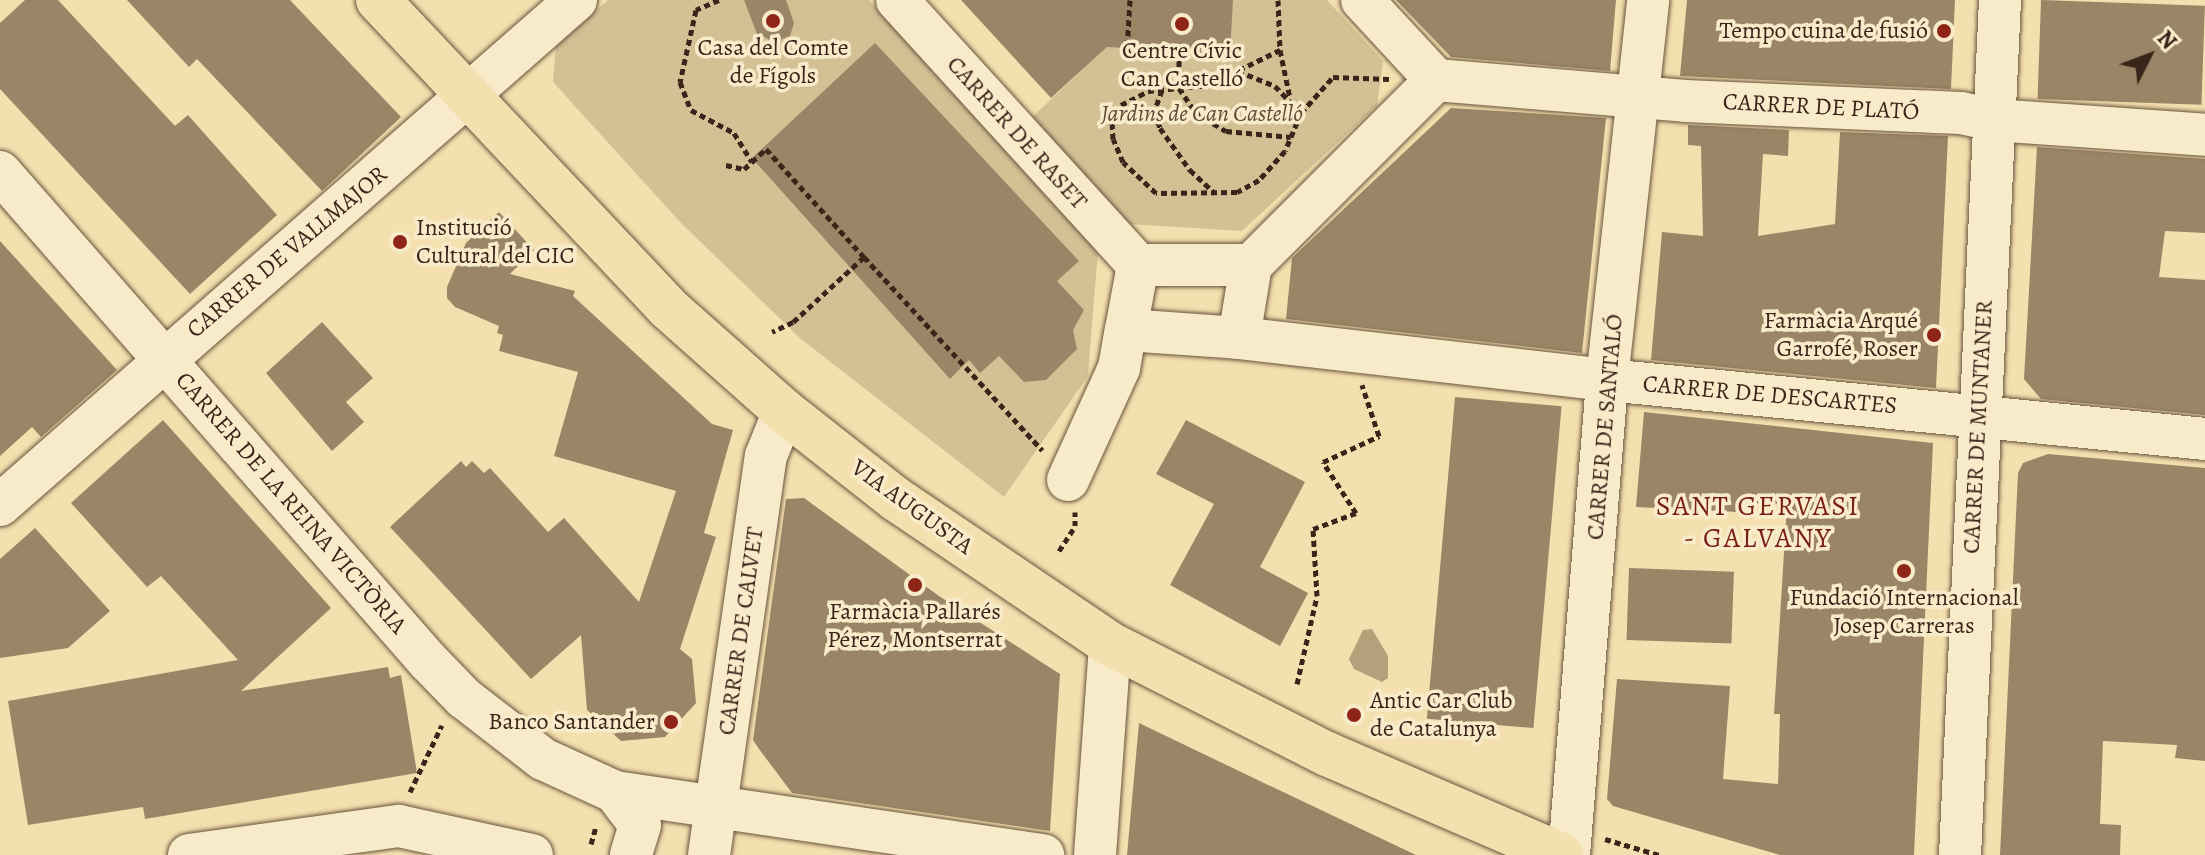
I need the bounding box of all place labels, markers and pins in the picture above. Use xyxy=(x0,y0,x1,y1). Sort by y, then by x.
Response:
marker: Casa del Comte de Fígols xyxy=(764,12,782,30)
marker: Centre Cívic Can Castelló xyxy=(1173,15,1191,33)
place label: Tempo cuina de fusió xyxy=(1720,17,1928,45)
marker: Tempo cuina de fusió xyxy=(1935,22,1953,40)
place label: Casa del Comte de Fígols xyxy=(697,34,849,90)
place label: Centre Cívic Can Castelló xyxy=(1121,37,1243,93)
place label: Institució Cultural del CIC xyxy=(416,214,574,270)
marker: Institució Cultural del CIC xyxy=(391,233,409,251)
place label: Farmàcia Arqué Garrofé, Roser xyxy=(1764,307,1918,363)
marker: Farmàcia Arqué Garrofé, Roser xyxy=(1925,326,1943,344)
marker: Fundació Internacional Josep Carreras xyxy=(1895,562,1913,580)
marker: Farmàcia Pallarés Pérez, Montserrat xyxy=(906,576,924,594)
place label: Fundació Internacional Josep Carreras xyxy=(1789,584,2019,640)
place label: Farmàcia Pallarés Pérez, Montserrat xyxy=(827,598,1003,654)
place label: Antic Car Club de Catalunya xyxy=(1370,687,1513,743)
marker: Antic Car Club de Catalunya xyxy=(1345,706,1363,724)
place label: Banco Santander xyxy=(488,708,655,736)
marker: Banco Santander xyxy=(662,713,680,731)

